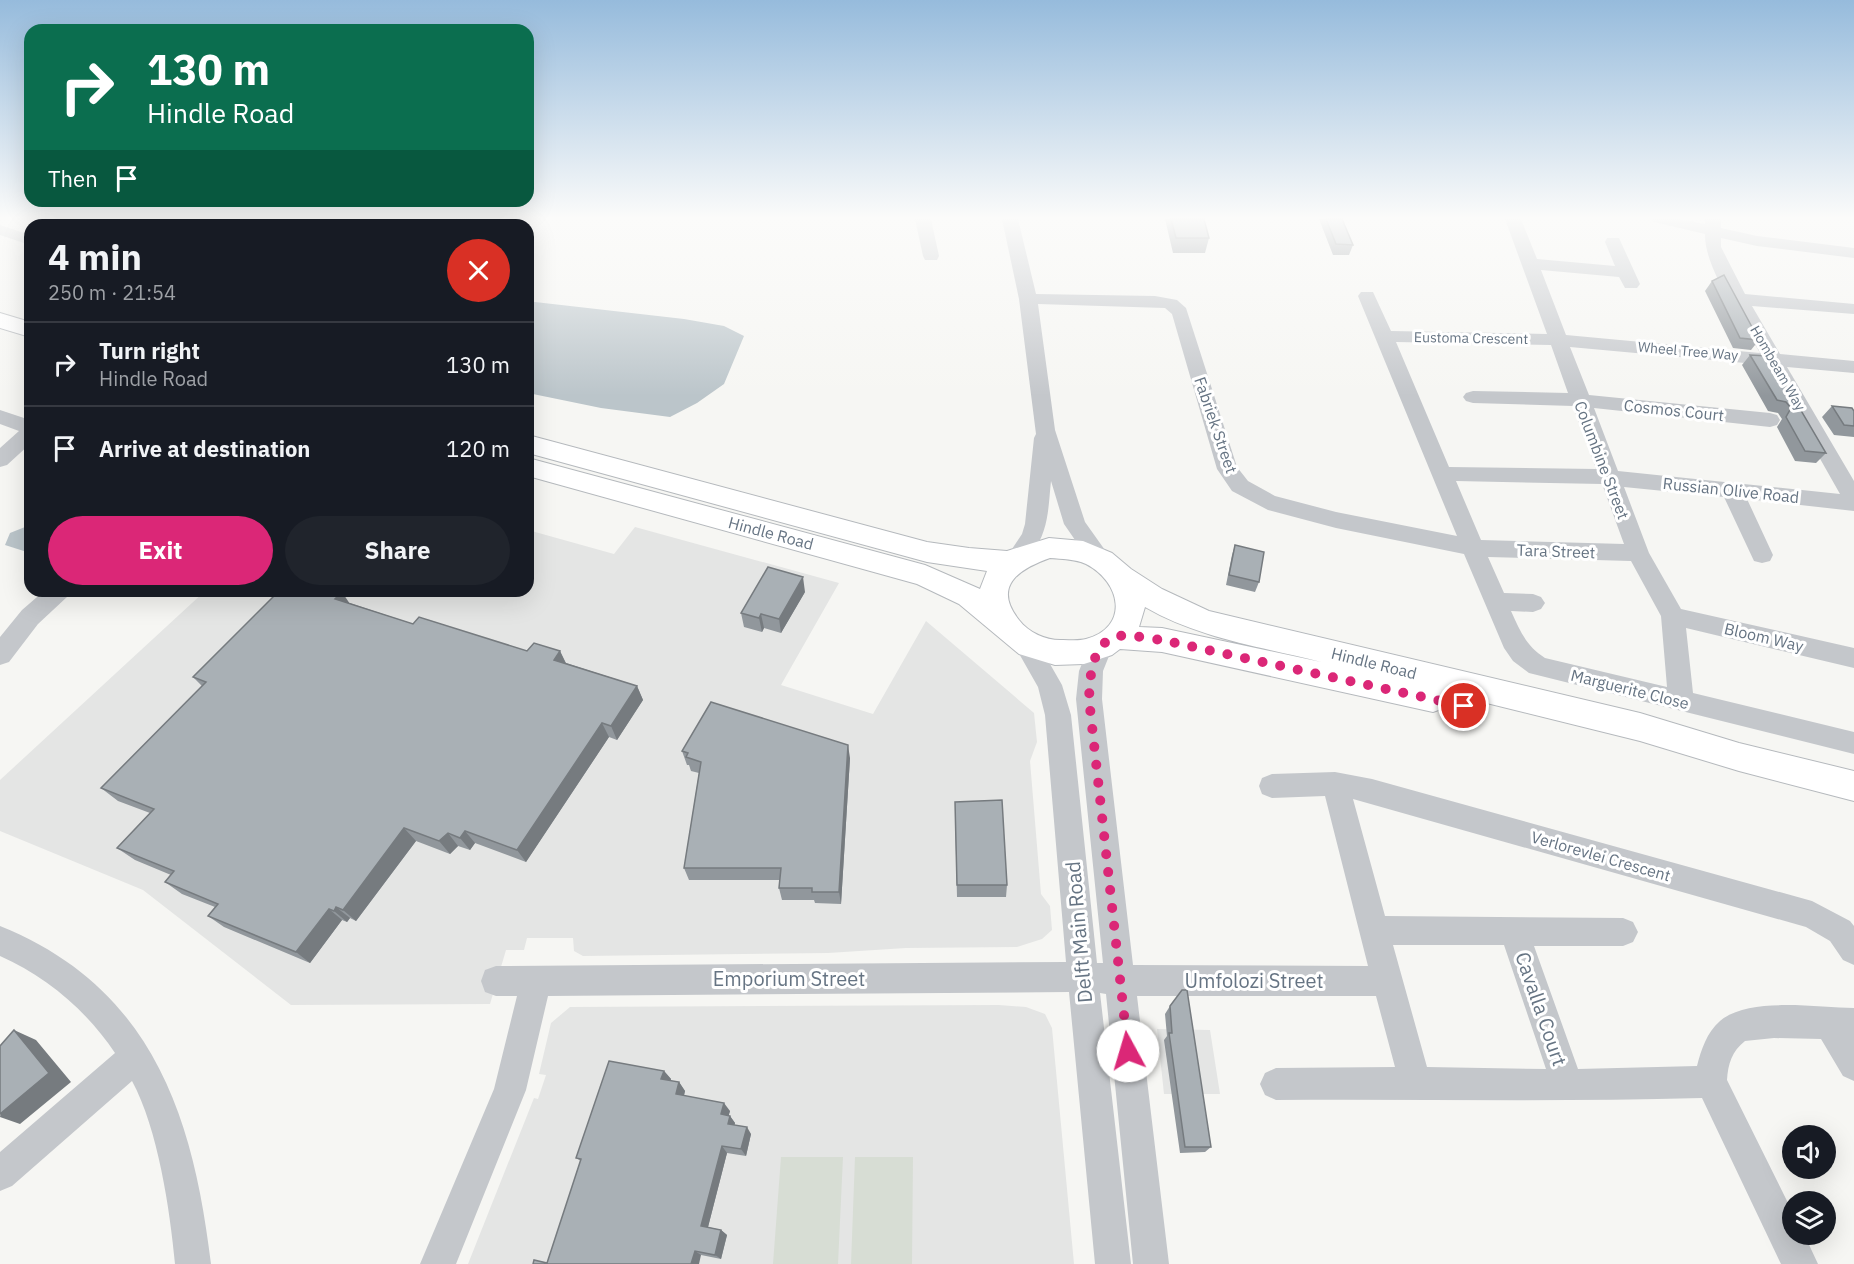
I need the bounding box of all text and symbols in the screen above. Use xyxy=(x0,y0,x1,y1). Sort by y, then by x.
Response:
text: 130 m xyxy=(147,42,270,97)
icon: right xyxy=(48,48,126,126)
text: Hindle Road xyxy=(147,95,294,130)
icon: arrive xyxy=(110,162,143,195)
text: Then xyxy=(48,164,98,193)
text: 4 min xyxy=(48,233,142,280)
button: close xyxy=(447,239,510,302)
text: 250 m · 21:54 xyxy=(48,279,176,306)
street label: Hombeam Way xyxy=(1746,322,1810,414)
street label: Eustoma Crescent xyxy=(1414,328,1528,348)
text: Turn right xyxy=(99,336,200,365)
street label: Wheel Tree Way xyxy=(1637,338,1739,364)
icon: right xyxy=(48,348,81,381)
text: 130 m xyxy=(446,350,510,379)
text: Hindle Road xyxy=(99,365,208,392)
street label: Fabriek Street xyxy=(1190,374,1242,476)
street label: Cosmos Court xyxy=(1623,395,1725,425)
street label: Columbine Street xyxy=(1570,398,1634,522)
icon: arrive xyxy=(48,432,81,465)
text: Arrive at destination xyxy=(99,434,310,463)
text: 120 m xyxy=(446,434,510,463)
street label: Russian Olive Road xyxy=(1662,473,1800,507)
street label: Hindle Road xyxy=(726,512,816,554)
button: Exit xyxy=(48,516,273,585)
button: Share xyxy=(285,516,510,585)
street label: Tara Street xyxy=(1516,540,1596,562)
street label: Bloom Way xyxy=(1722,618,1806,656)
street label: Hindle Road xyxy=(1329,643,1419,683)
street label: Marguerite Close xyxy=(1569,665,1691,713)
pin xyxy=(1438,680,1489,731)
icon: arrive xyxy=(1447,689,1480,722)
street label: Verlorevlei Crescent xyxy=(1529,827,1673,885)
street label: Delft Main Road xyxy=(1059,860,1098,1004)
street label: Cavalla Court xyxy=(1509,948,1574,1069)
street label: Emporium Street xyxy=(713,965,865,992)
street label: Umfolozi Street xyxy=(1184,967,1324,994)
position arrow xyxy=(1096,1019,1160,1083)
map controls xyxy=(1782,1125,1836,1245)
button: sound xyxy=(1782,1125,1836,1179)
button: layers xyxy=(1782,1191,1836,1245)

